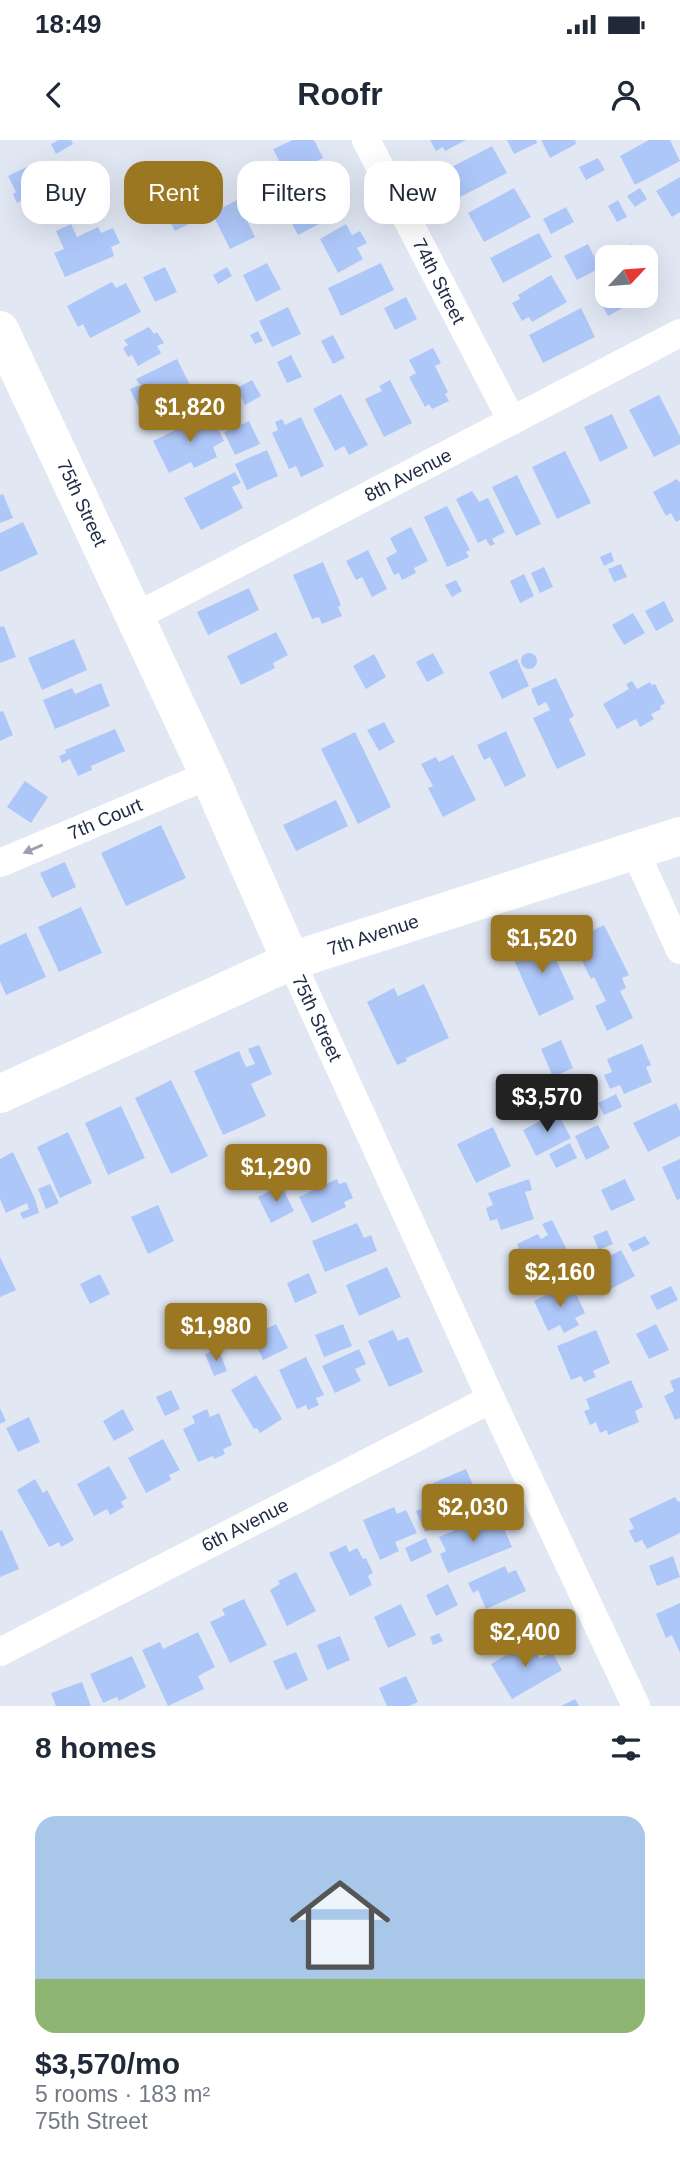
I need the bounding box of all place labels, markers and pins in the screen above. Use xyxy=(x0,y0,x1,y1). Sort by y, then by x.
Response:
pin: $1,820 xyxy=(133,384,247,444)
pin: $1,520 xyxy=(485,916,599,975)
pin: $3,570 xyxy=(490,1074,604,1134)
pin: $1,290 xyxy=(219,1144,333,1204)
pin: $2,160 xyxy=(503,1250,617,1309)
pin: $1,980 xyxy=(159,1304,273,1363)
pin: $2,030 xyxy=(416,1484,530,1544)
pin: $2,400 xyxy=(468,1610,582,1669)

